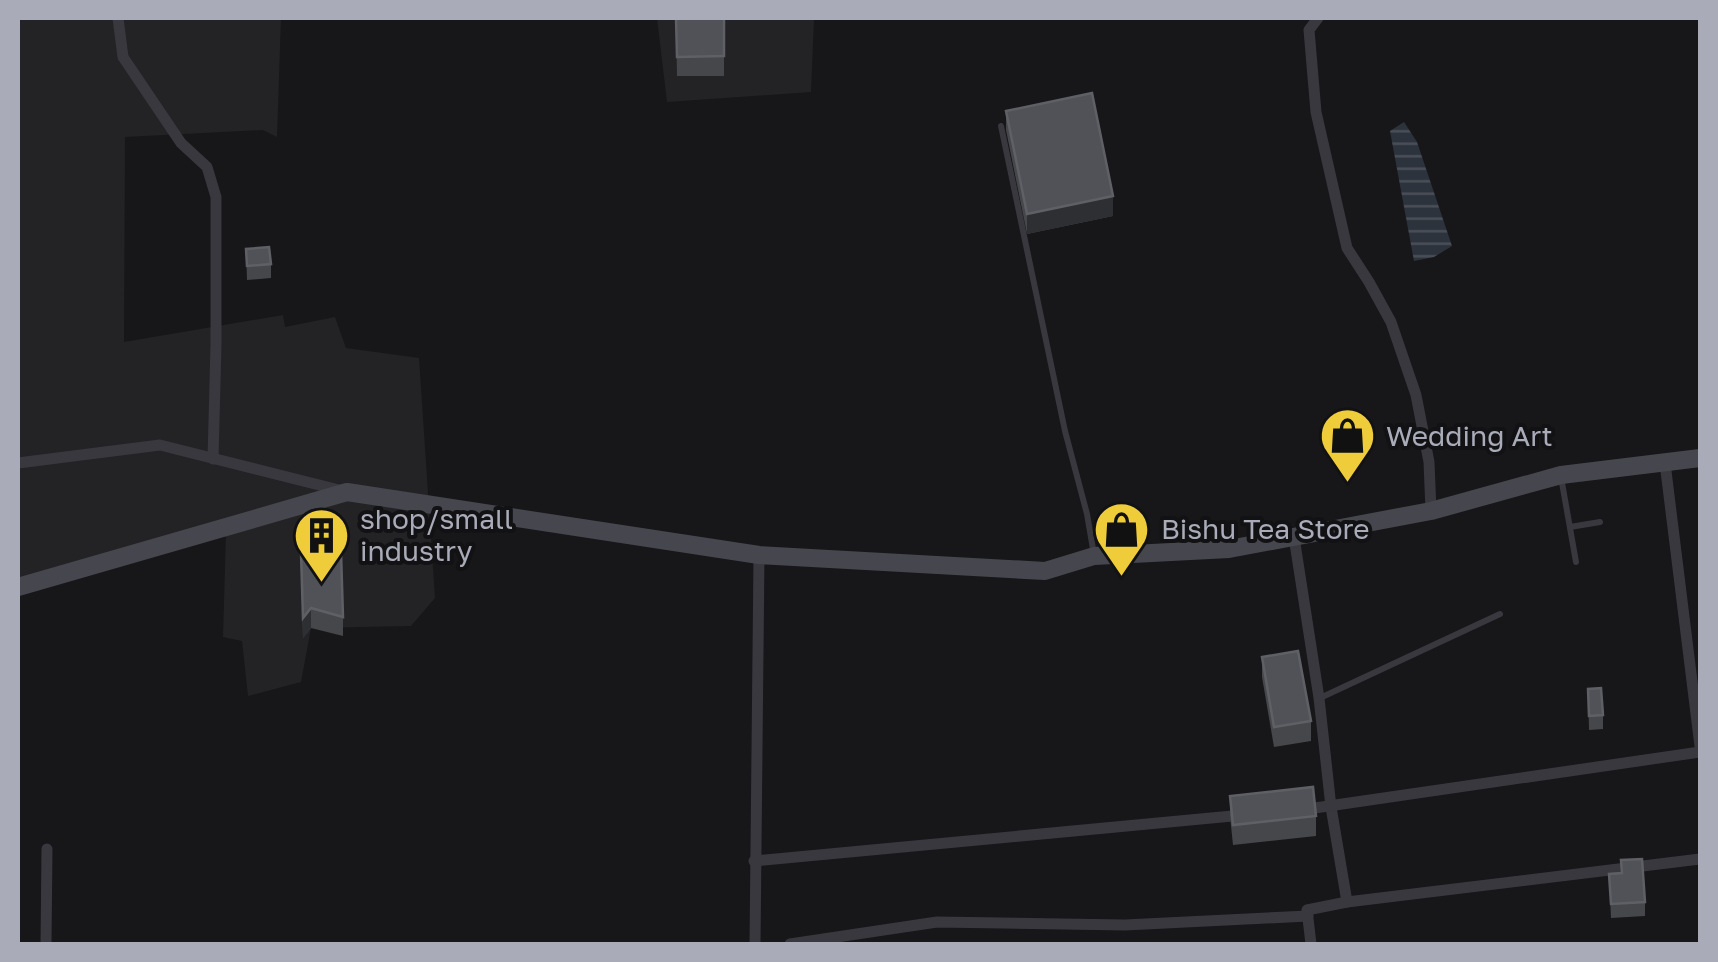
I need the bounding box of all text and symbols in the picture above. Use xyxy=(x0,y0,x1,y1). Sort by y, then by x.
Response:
shop icon: Wedding Art xyxy=(1317,406,1377,485)
place label: Wedding Art xyxy=(1386,419,1553,452)
shop icon: Bishu Tea Store xyxy=(1092,499,1152,578)
place label: shop/small industry xyxy=(360,502,513,567)
building icon: shop/small industry xyxy=(291,505,351,584)
place label: Bishu Tea Store xyxy=(1161,512,1369,545)

